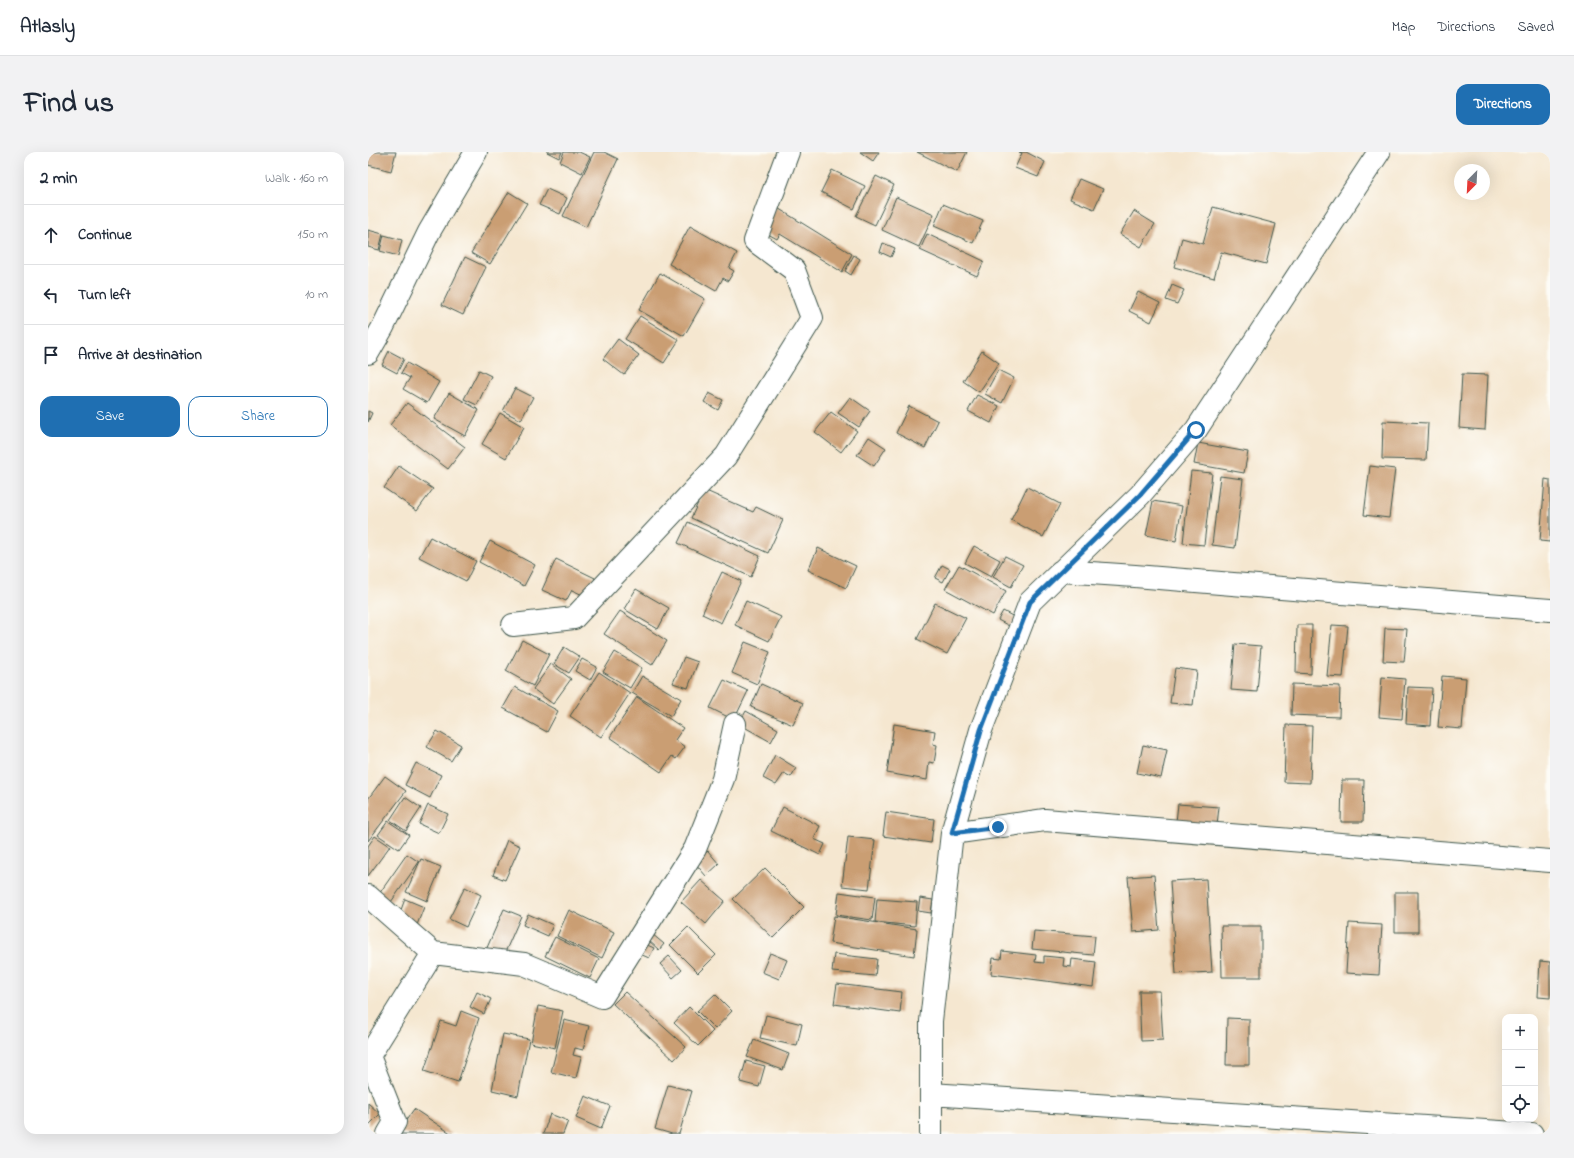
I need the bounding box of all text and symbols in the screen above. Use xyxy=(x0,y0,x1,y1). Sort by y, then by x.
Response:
text: Atlasly xyxy=(20,14,75,41)
text: Map xyxy=(1392,17,1415,38)
text: Directions xyxy=(1437,17,1495,38)
text: Saved xyxy=(1517,17,1554,38)
text: Find us xyxy=(24,84,114,125)
button: Directions xyxy=(1456,84,1550,125)
north arrow xyxy=(1454,164,1490,200)
text: 2 min xyxy=(40,166,77,191)
text: Walk · 160 m xyxy=(265,169,328,188)
icon: ahead xyxy=(40,224,62,246)
text: Continue xyxy=(78,224,132,246)
text: 150 m xyxy=(297,225,328,244)
icon: left xyxy=(40,284,62,306)
text: Turn left xyxy=(78,284,131,306)
text: 10 m xyxy=(305,285,328,304)
icon: arrive xyxy=(40,344,62,366)
text: Arrive at destination xyxy=(78,344,202,366)
button: Save xyxy=(40,396,180,437)
button: Share xyxy=(188,396,328,437)
route start xyxy=(1187,421,1205,439)
route end xyxy=(989,818,1007,836)
map controls xyxy=(1502,1014,1538,1122)
button: + xyxy=(1502,1014,1538,1050)
button: − xyxy=(1502,1050,1538,1086)
button: locate xyxy=(1502,1086,1538,1122)

